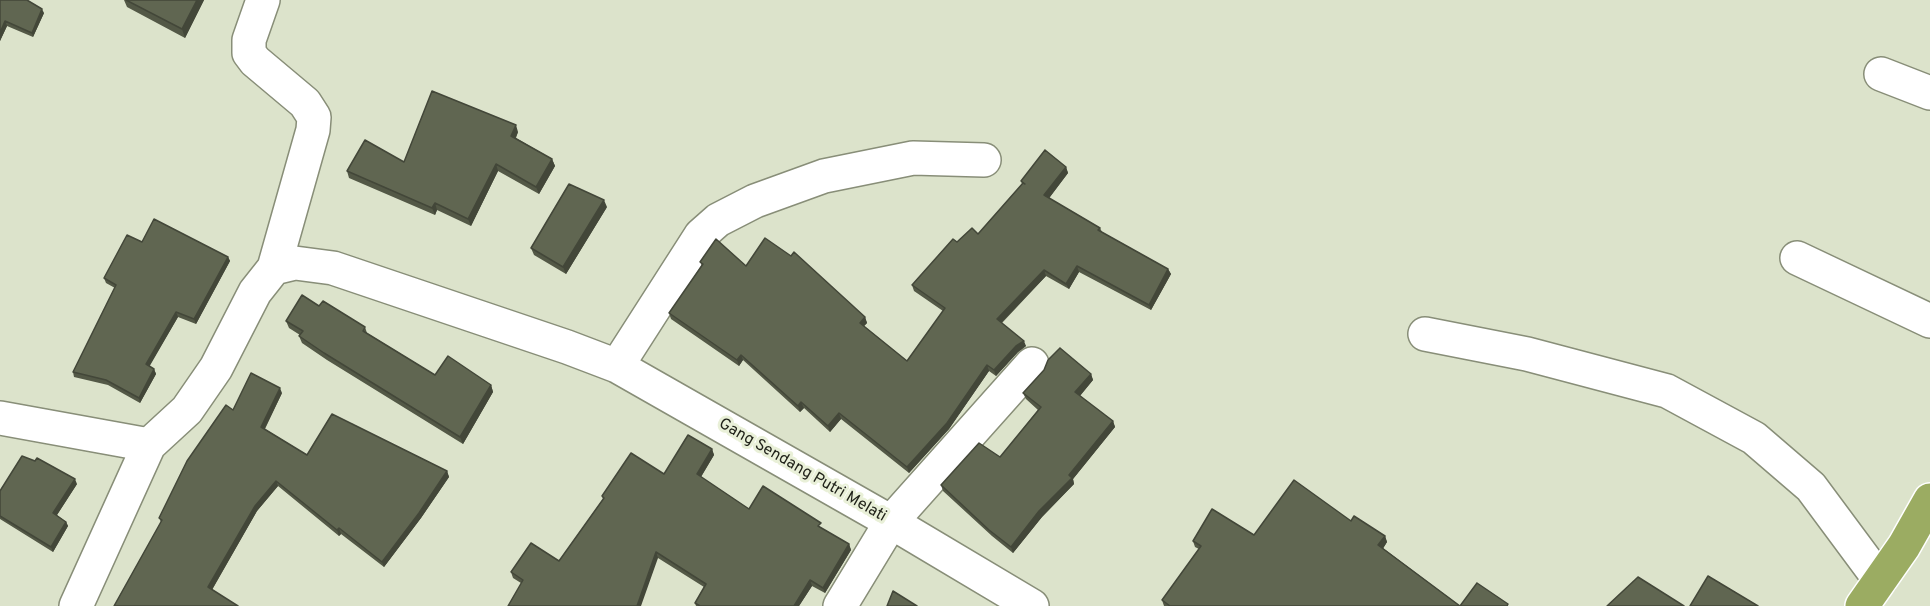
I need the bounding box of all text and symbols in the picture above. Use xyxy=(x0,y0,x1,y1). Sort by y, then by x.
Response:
street label: Gang Sendang Putri Melati xyxy=(715,415,889,527)

